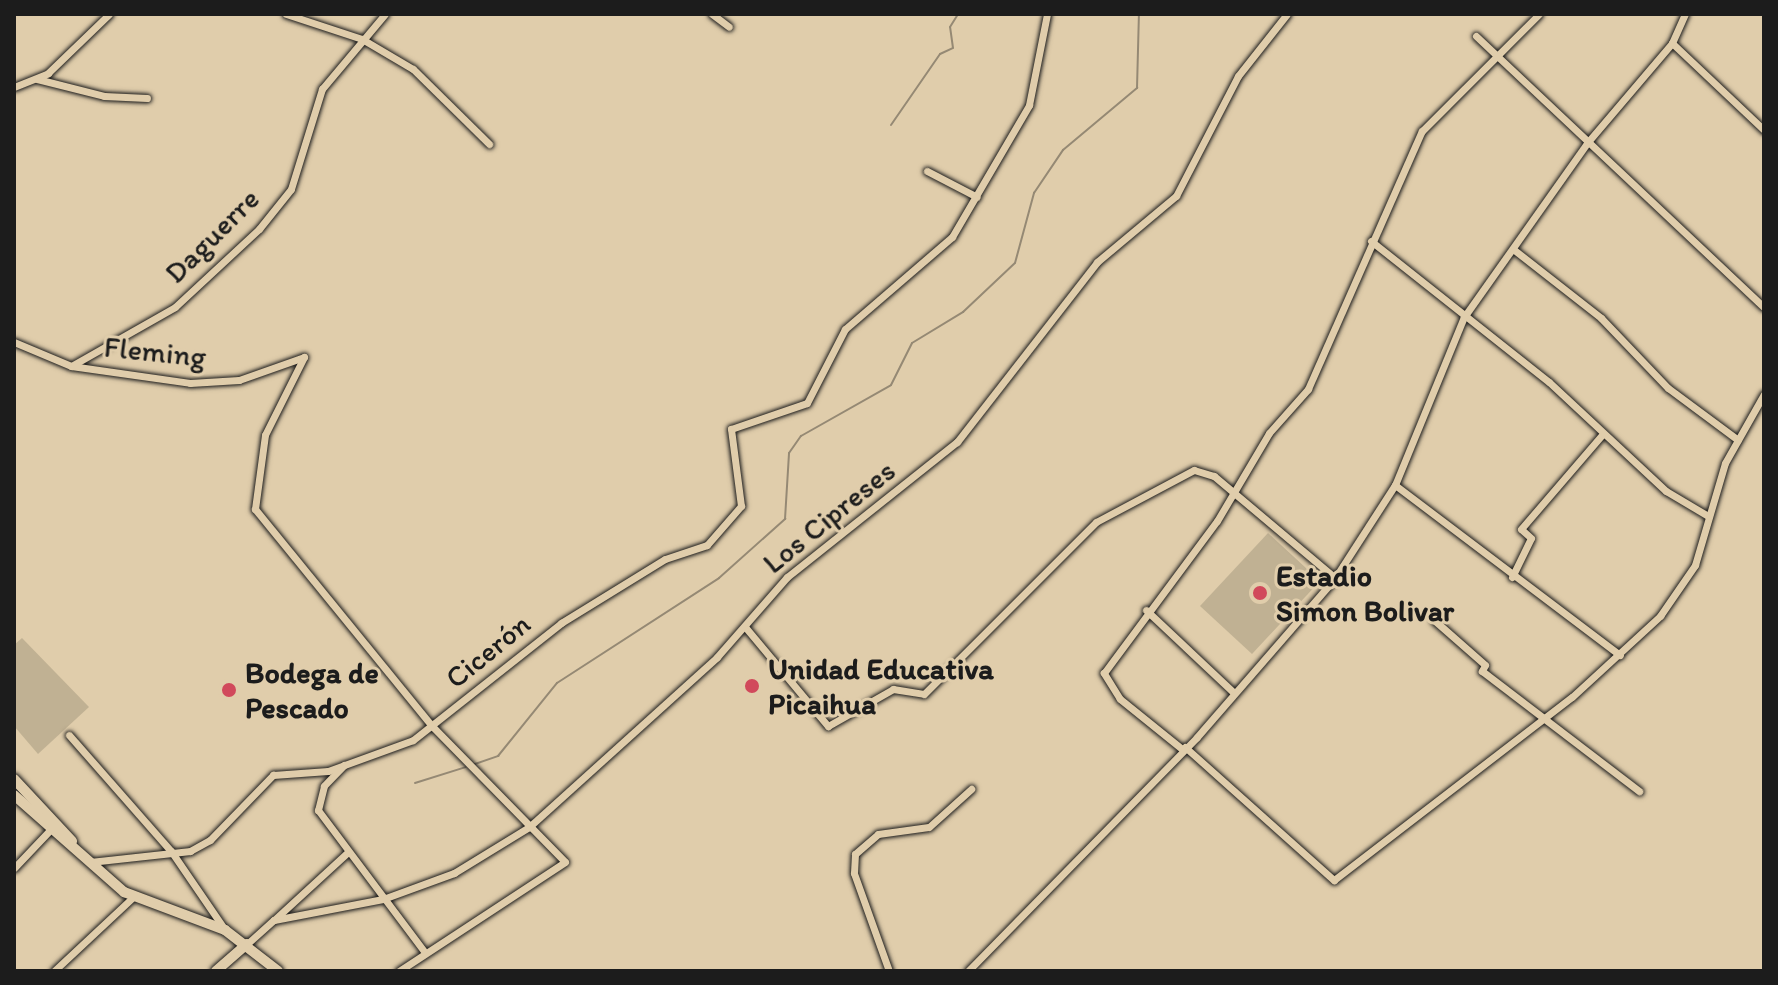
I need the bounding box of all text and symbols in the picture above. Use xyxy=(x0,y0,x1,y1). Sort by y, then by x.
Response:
street label: Daguerre xyxy=(157,181,267,291)
street label: Fleming xyxy=(102,329,208,375)
street label: Los Cipreses xyxy=(755,453,903,581)
place label: Estadio Simon Bolivar xyxy=(1276,558,1456,628)
marker: Estadio Simon Bolivar xyxy=(1251,584,1269,602)
street label: Cicerón xyxy=(438,606,538,696)
place label: Unidad Educativa Picaihua xyxy=(768,651,993,722)
place label: Bodega de Pescado xyxy=(245,655,379,726)
marker: Unidad Educativa Picaihua xyxy=(743,677,761,695)
marker: Bodega de Pescado xyxy=(220,681,238,699)

